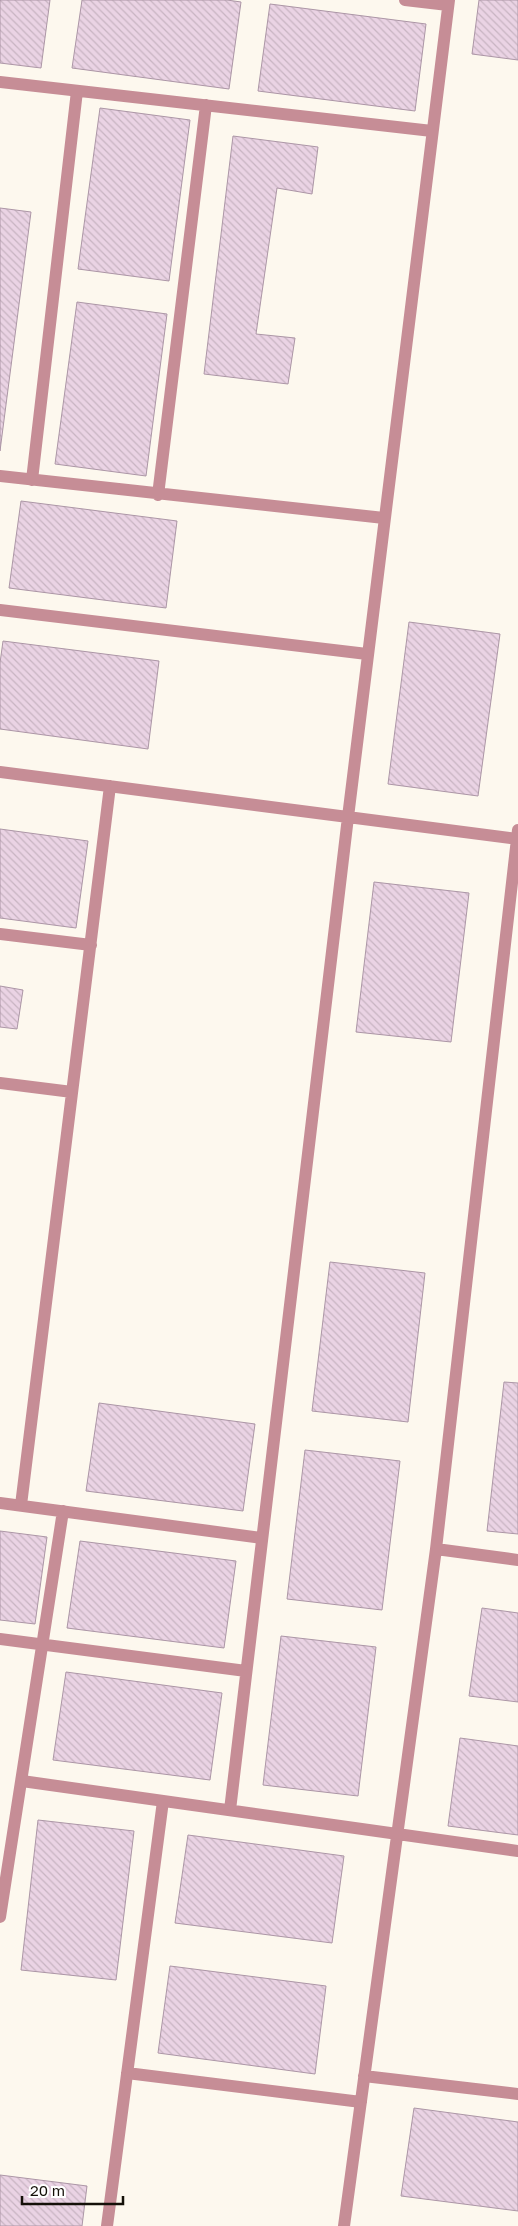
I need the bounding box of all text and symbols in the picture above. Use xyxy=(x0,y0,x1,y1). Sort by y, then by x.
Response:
scale bar xyxy=(22,2174,124,2206)
text: 20 m xyxy=(30,2181,65,2199)

